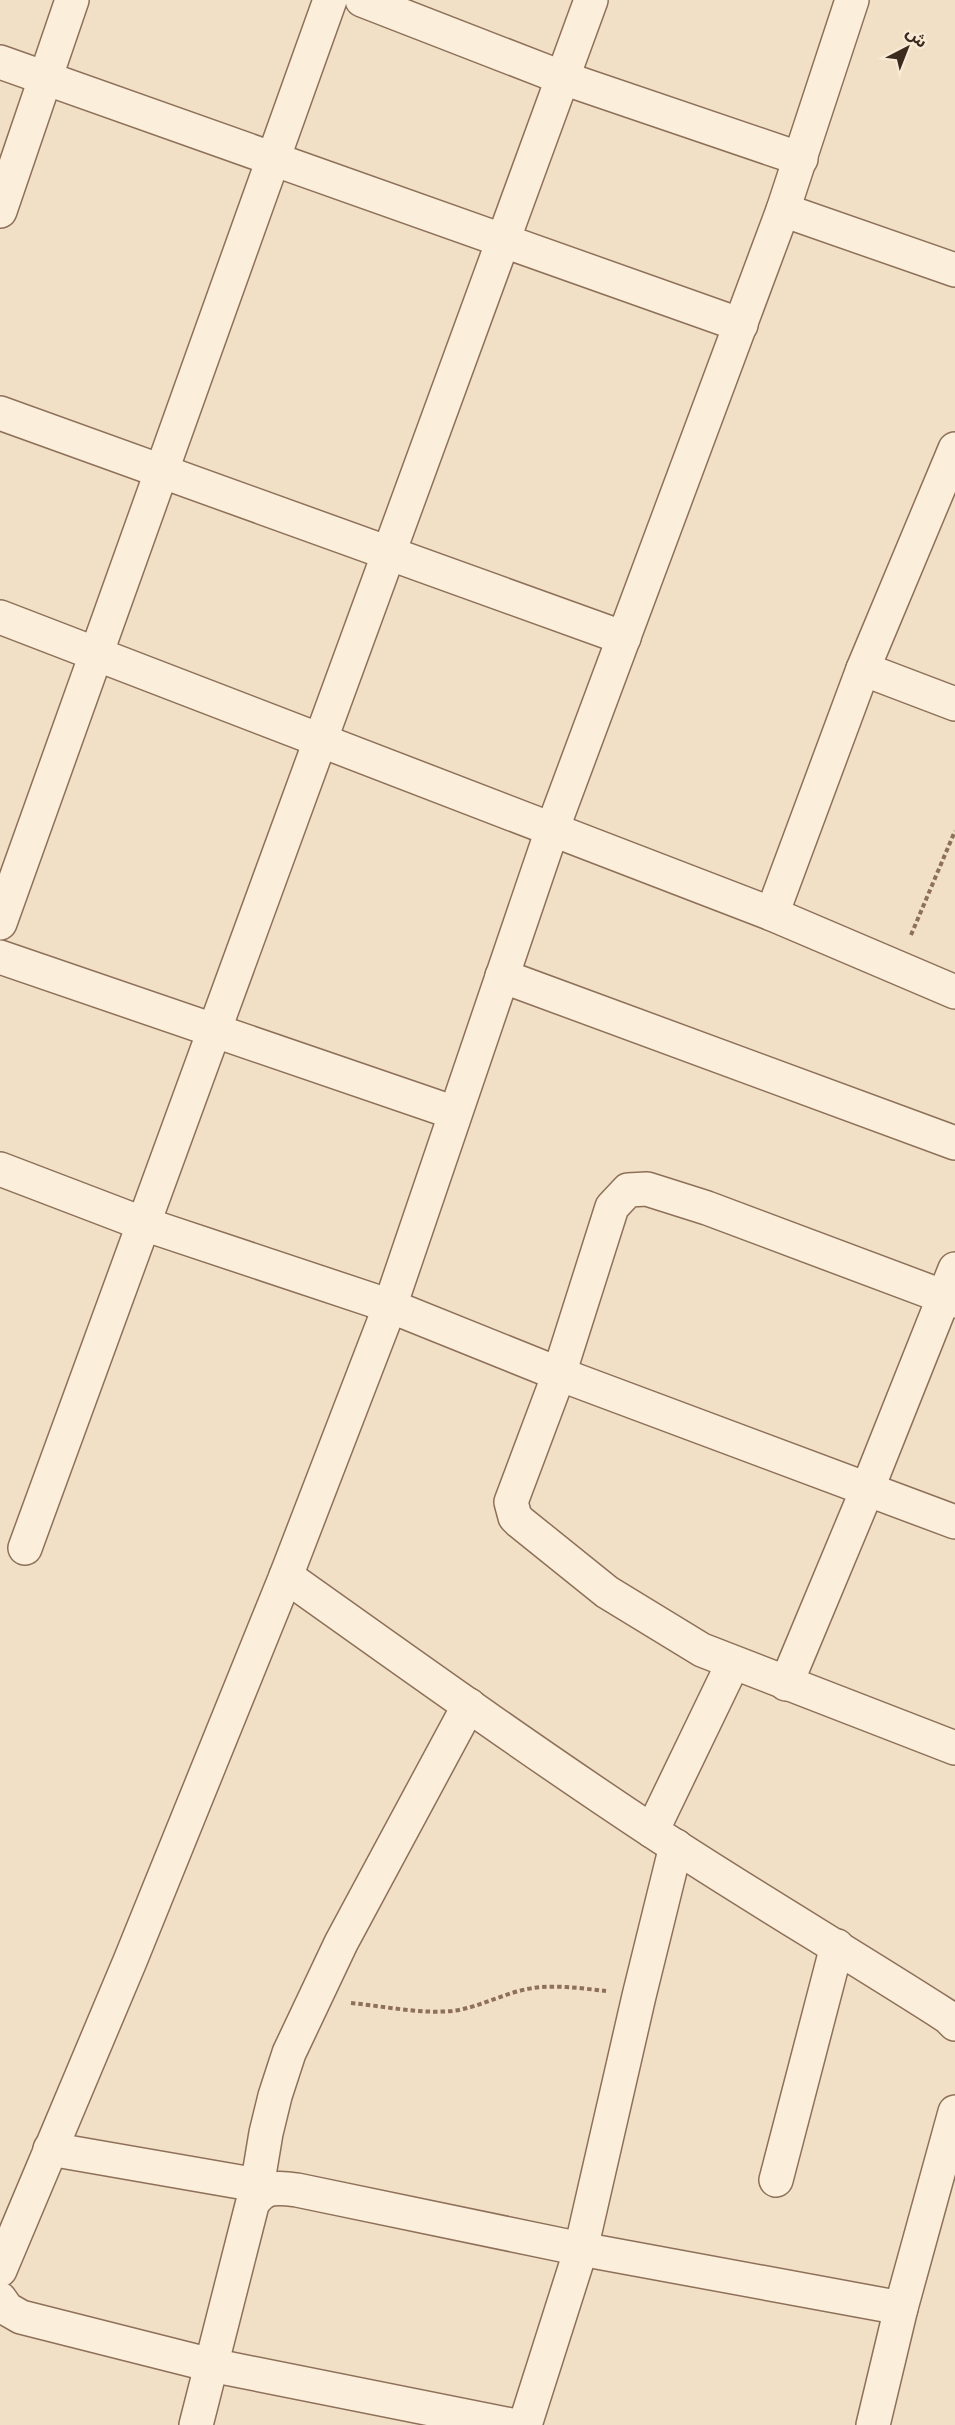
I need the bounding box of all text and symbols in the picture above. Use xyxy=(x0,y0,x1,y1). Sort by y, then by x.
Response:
north arrow xyxy=(877,18,937,78)
text: ش xyxy=(902,21,933,52)

